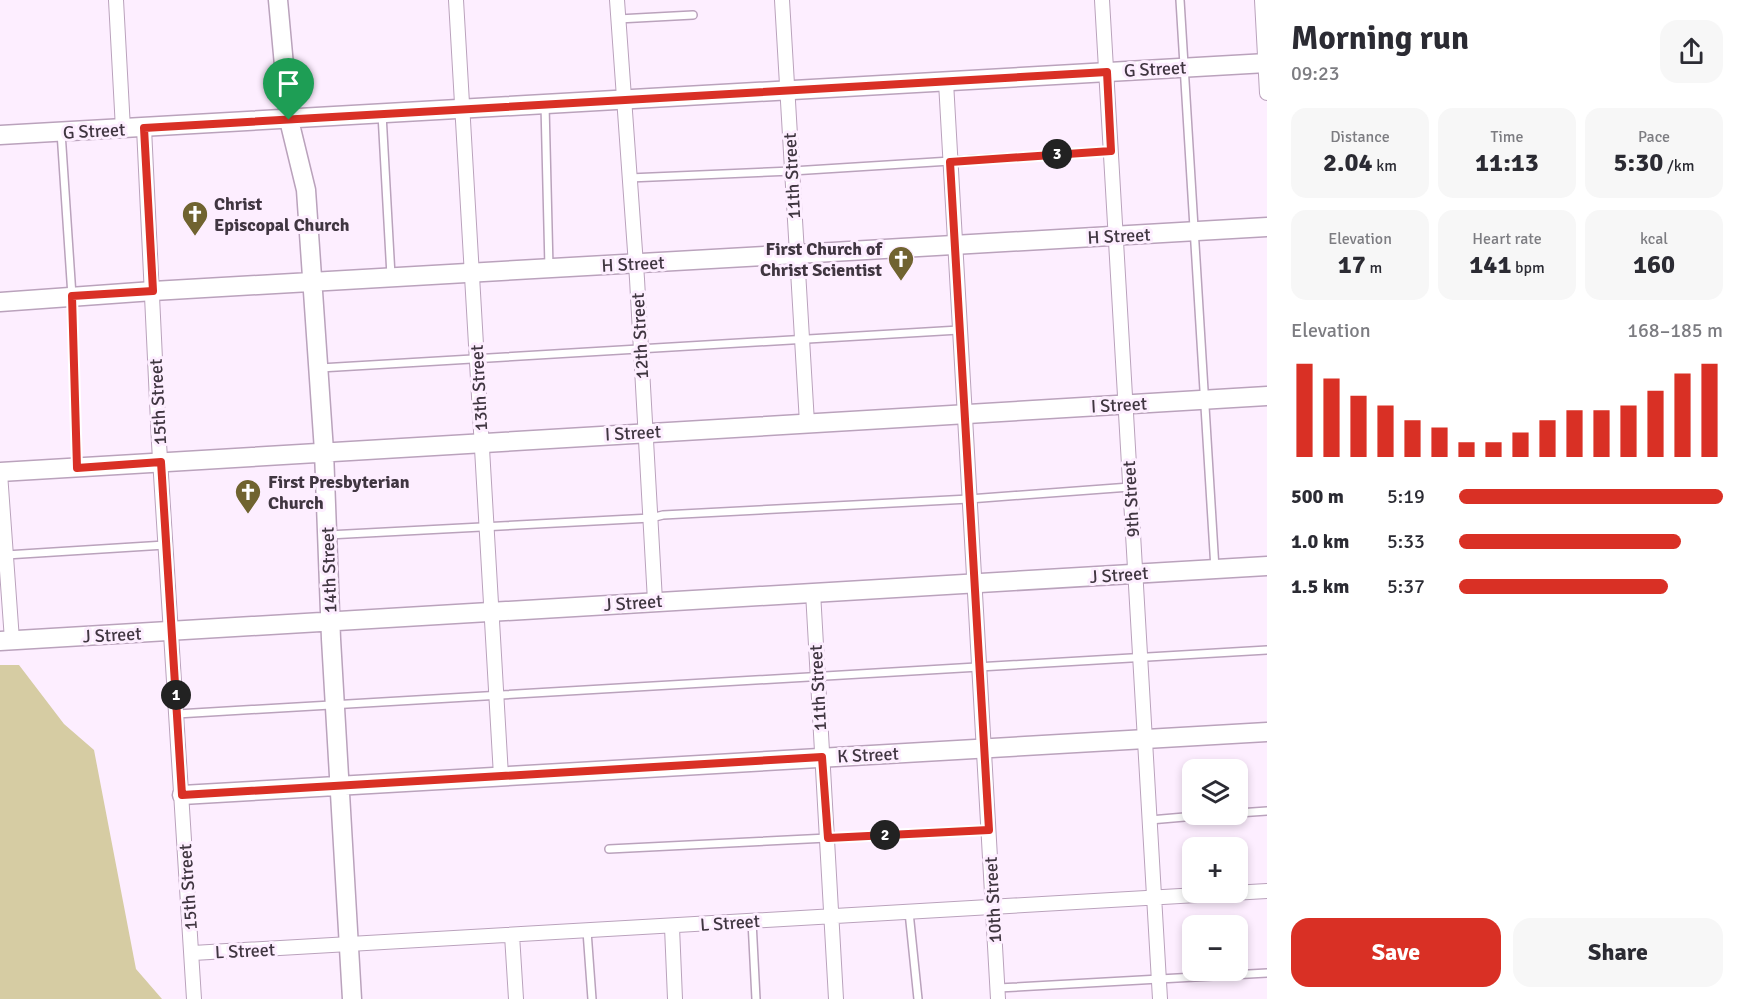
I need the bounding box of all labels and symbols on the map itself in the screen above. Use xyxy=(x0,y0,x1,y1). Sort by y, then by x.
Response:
street label: G Street xyxy=(1123,56,1187,82)
pin xyxy=(263,58,314,120)
street label: G Street xyxy=(62,118,126,144)
street label: 11th Street xyxy=(779,132,805,220)
pin: 3 xyxy=(1042,139,1072,169)
place label: Christ Episcopal Church xyxy=(214,193,350,236)
church icon: Christ Episcopal Church xyxy=(180,199,210,237)
street label: H Street xyxy=(1087,223,1151,249)
place label: First Church of Christ Scientist xyxy=(760,238,883,281)
church icon: First Church of Christ Scientist xyxy=(886,244,916,282)
street label: H Street xyxy=(601,251,665,277)
street label: 12th Street xyxy=(627,292,653,380)
street label: 13th Street xyxy=(466,344,492,432)
street label: 15th Street xyxy=(145,358,171,446)
street label: I Street xyxy=(1090,393,1148,417)
street label: I Street xyxy=(604,421,662,445)
street label: 9th Street xyxy=(1118,460,1144,538)
place label: First Presbyterian Church xyxy=(268,471,410,514)
church icon: First Presbyterian Church xyxy=(233,477,263,515)
street label: 14th Street xyxy=(316,526,342,614)
street label: J Street xyxy=(1089,562,1149,588)
street label: J Street xyxy=(603,590,663,616)
street label: J Street xyxy=(82,622,142,648)
street label: 11th Street xyxy=(805,644,831,732)
pin: 1 xyxy=(161,680,191,710)
street label: K Street xyxy=(837,742,899,768)
pin: 2 xyxy=(870,820,900,850)
street label: 15th Street xyxy=(174,843,202,931)
street label: 10th Street xyxy=(980,856,1006,944)
street label: L Street xyxy=(699,910,761,936)
street label: L Street xyxy=(214,938,276,964)

